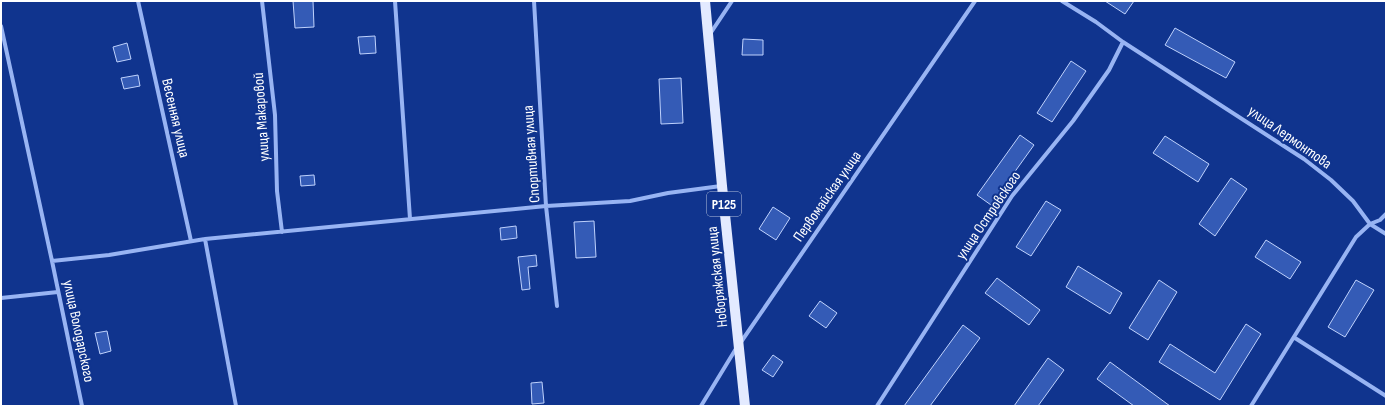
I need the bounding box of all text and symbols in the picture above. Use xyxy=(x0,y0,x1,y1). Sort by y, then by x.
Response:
street label: улица Макаровой xyxy=(249,72,274,162)
street label: Весенняя улица xyxy=(157,77,194,160)
street label: улица Лермонтова xyxy=(1244,101,1336,173)
street label: Спортивная улица xyxy=(519,104,544,203)
street label: Первомайская улица xyxy=(789,147,866,245)
street label: улица Островского xyxy=(952,167,1025,263)
road number: Р125 xyxy=(707,192,741,216)
street label: Новоряжская улица xyxy=(703,225,732,328)
street label: улица Володарского xyxy=(58,278,99,384)

